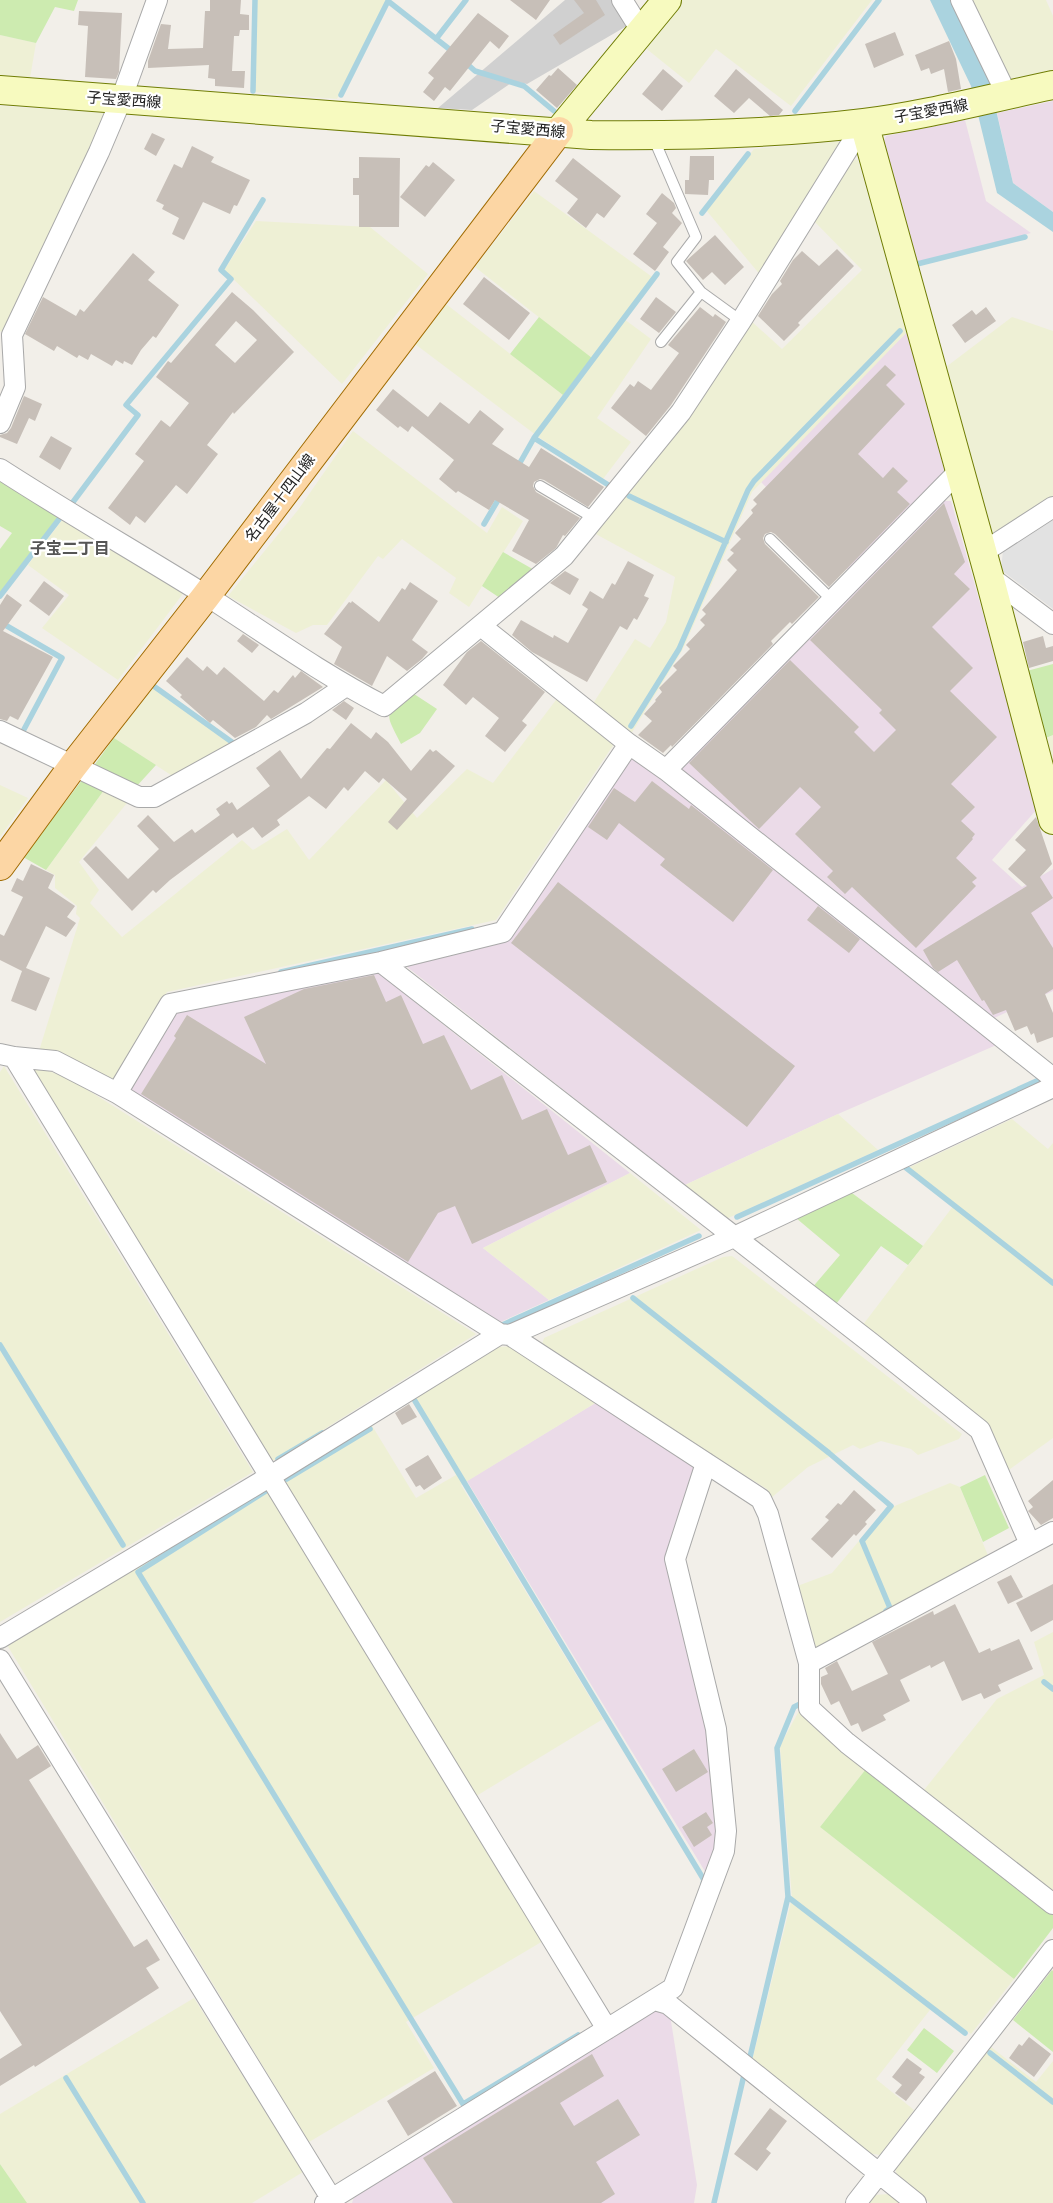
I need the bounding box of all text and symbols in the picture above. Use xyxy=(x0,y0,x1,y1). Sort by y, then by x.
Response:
street label: 子宝愛西線 xyxy=(86,88,162,112)
street label: 子宝愛西線 xyxy=(892,96,970,126)
street label: 子宝愛西線 xyxy=(490,117,566,141)
street label: 名古屋十四山線 xyxy=(241,451,319,545)
district label: 子宝二丁目 xyxy=(30,539,110,558)

